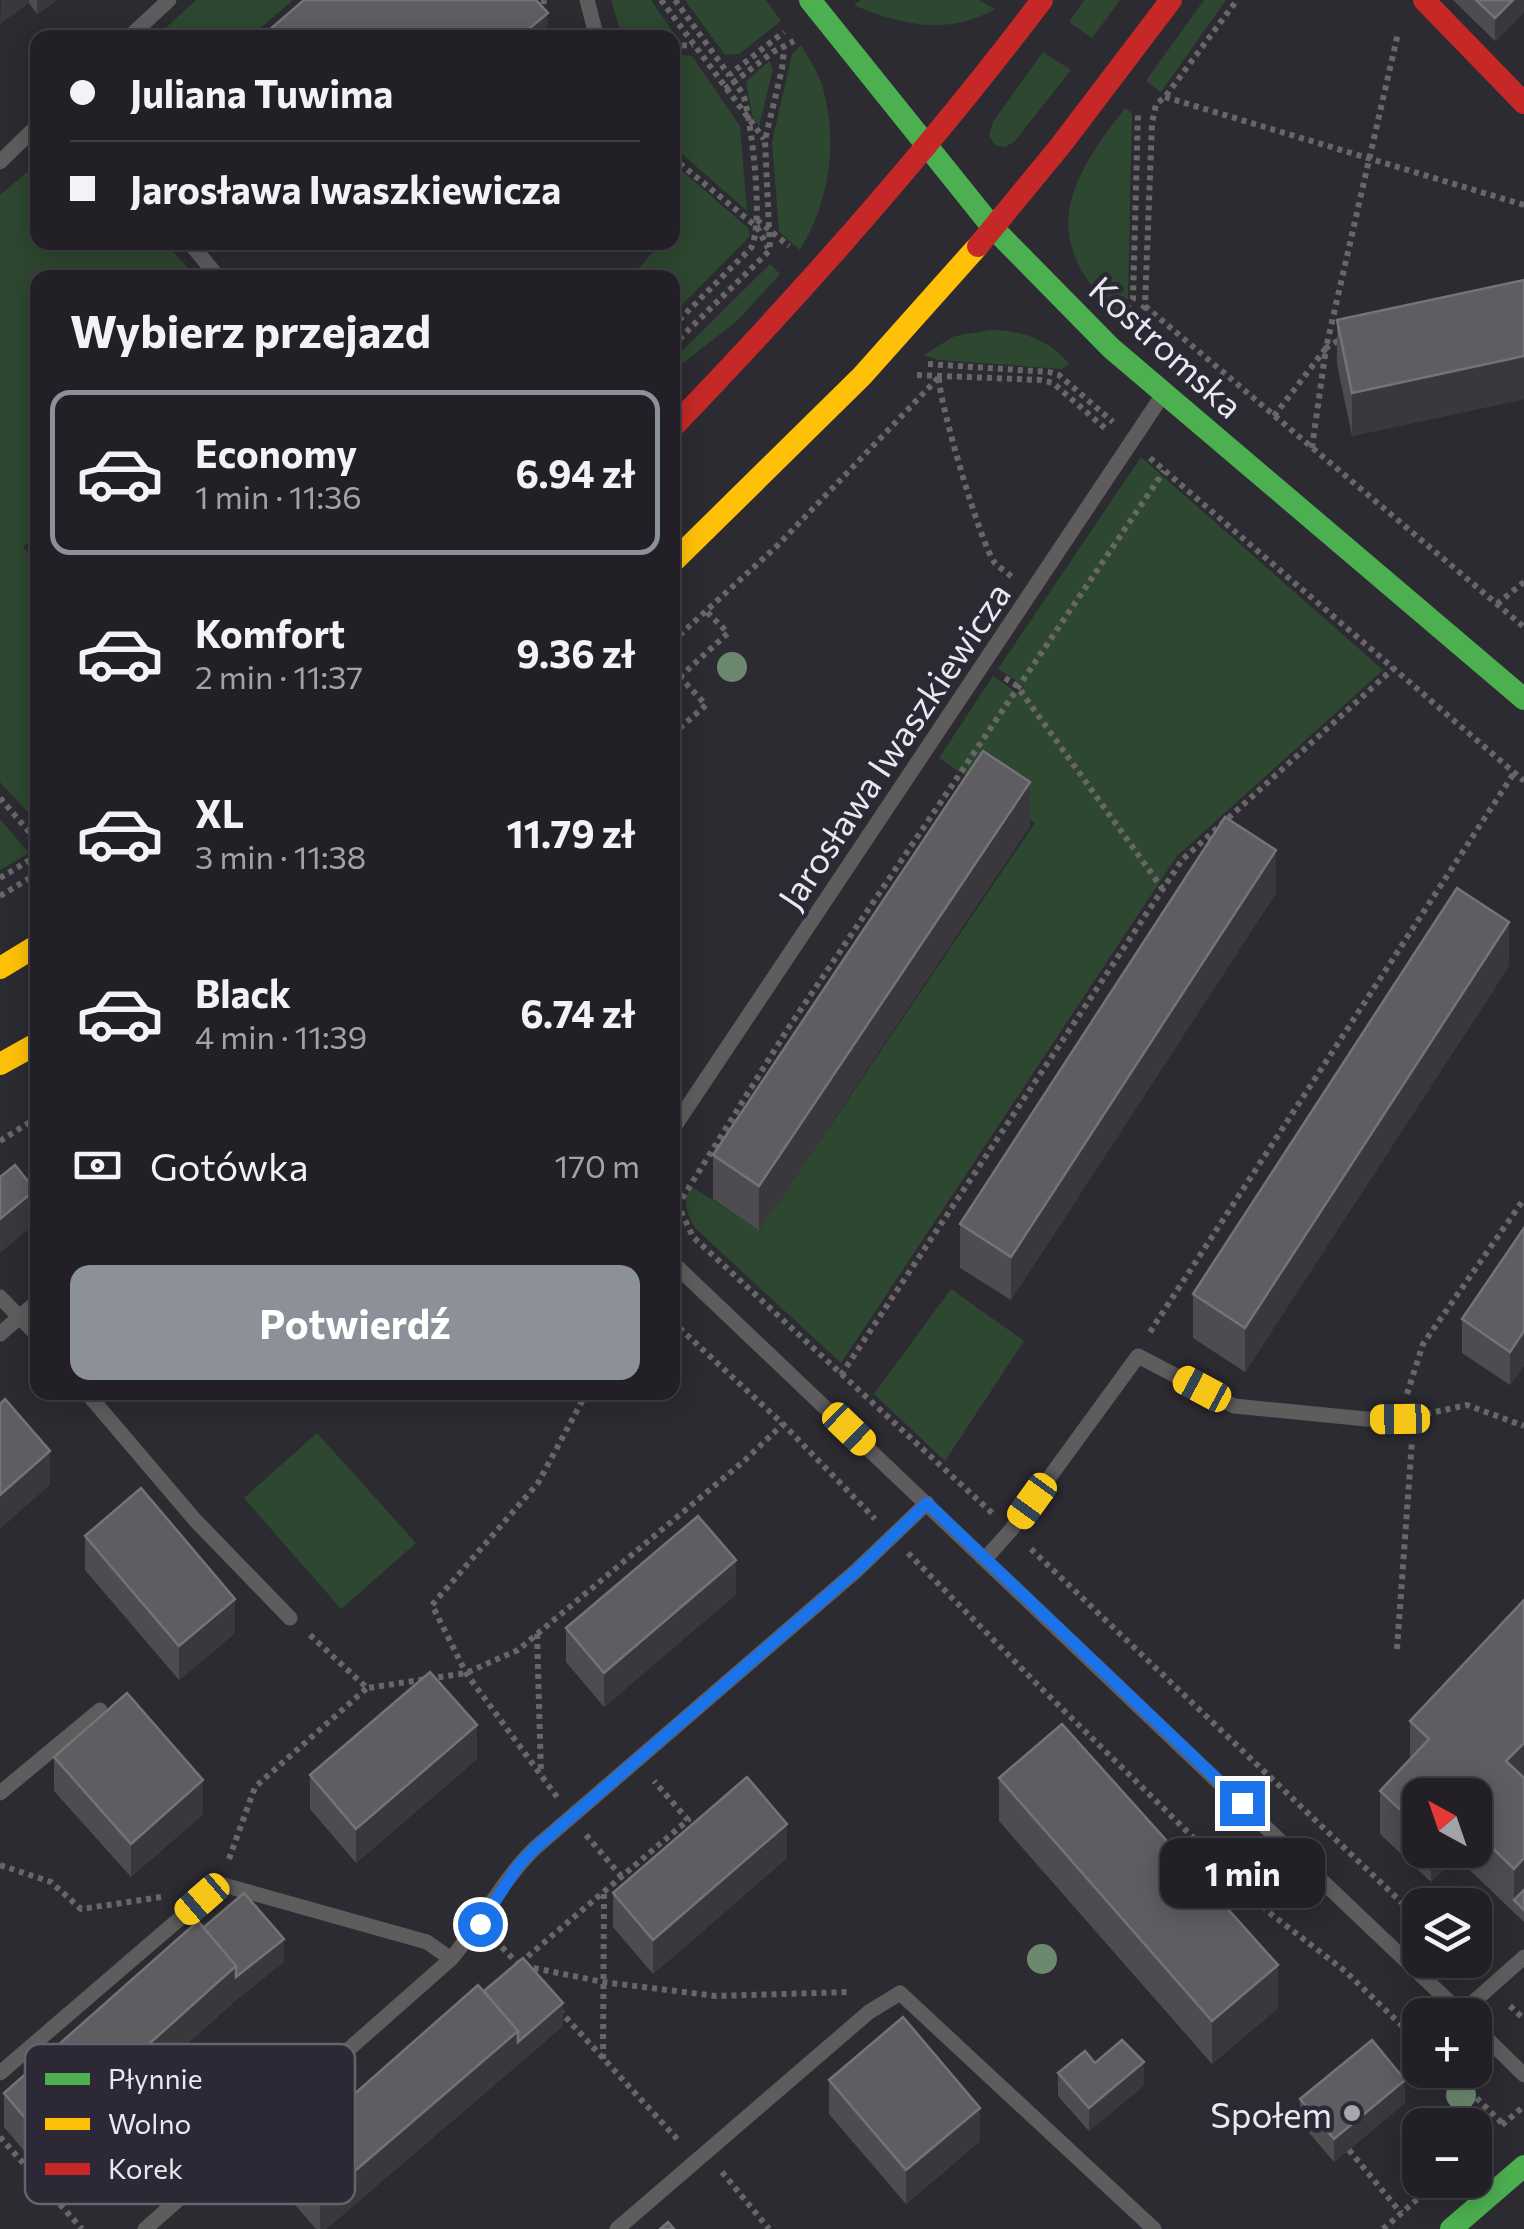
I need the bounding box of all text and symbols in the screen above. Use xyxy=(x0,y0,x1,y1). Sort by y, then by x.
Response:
text: Juliana Tuwima xyxy=(130,69,393,116)
text: Jarosława Iwaszkiewicza xyxy=(130,165,561,212)
street label: Kostromska xyxy=(1082,266,1252,426)
text: Wybierz przejazd xyxy=(70,302,431,357)
icon: car xyxy=(75,428,165,518)
text: Economy xyxy=(195,429,357,476)
text: 6.94 zł xyxy=(515,449,635,496)
text: 1 min · 11:36 xyxy=(195,476,362,516)
street label: Jarosława Iwaszkiewicza xyxy=(768,574,1018,916)
icon: car xyxy=(75,608,165,698)
text: Komfort xyxy=(195,609,345,656)
text: 9.36 zł xyxy=(516,629,635,676)
text: 2 min · 11:37 xyxy=(195,656,363,696)
icon: car xyxy=(75,788,165,878)
text: XL xyxy=(195,789,244,836)
text: 11.79 zł xyxy=(507,809,635,856)
text: 3 min · 11:38 xyxy=(195,836,366,876)
icon: car xyxy=(75,968,165,1058)
text: Black xyxy=(195,969,291,1016)
text: 6.74 zł xyxy=(520,989,635,1036)
text: 4 min · 11:39 xyxy=(195,1016,367,1056)
icon: cash xyxy=(70,1138,125,1193)
text: Gotówka xyxy=(150,1142,309,1189)
text: 170 m xyxy=(555,1145,640,1185)
button: Potwierdź xyxy=(70,1265,640,1380)
car xyxy=(1168,1362,1236,1416)
car xyxy=(817,1397,881,1461)
car xyxy=(1370,1403,1430,1435)
car xyxy=(1002,1468,1062,1534)
north arrow xyxy=(1402,1778,1492,1868)
map controls xyxy=(1402,1778,1492,2198)
route end xyxy=(1220,1781,1265,1826)
callout: 1 min xyxy=(1160,1838,1324,1908)
text: 1 min xyxy=(1205,1853,1280,1893)
car xyxy=(170,1868,234,1930)
button: layers xyxy=(1402,1888,1492,1978)
route start xyxy=(458,1902,503,1947)
button: + xyxy=(1402,1998,1492,2088)
legend xyxy=(25,2044,355,2204)
text: Płynnie xyxy=(108,2061,203,2095)
place label: Społem xyxy=(1210,2092,1332,2135)
marker: Społem xyxy=(1341,2102,1363,2124)
text: Wolno xyxy=(108,2106,191,2140)
button: − xyxy=(1402,2108,1492,2198)
text: Korek xyxy=(108,2151,183,2185)

